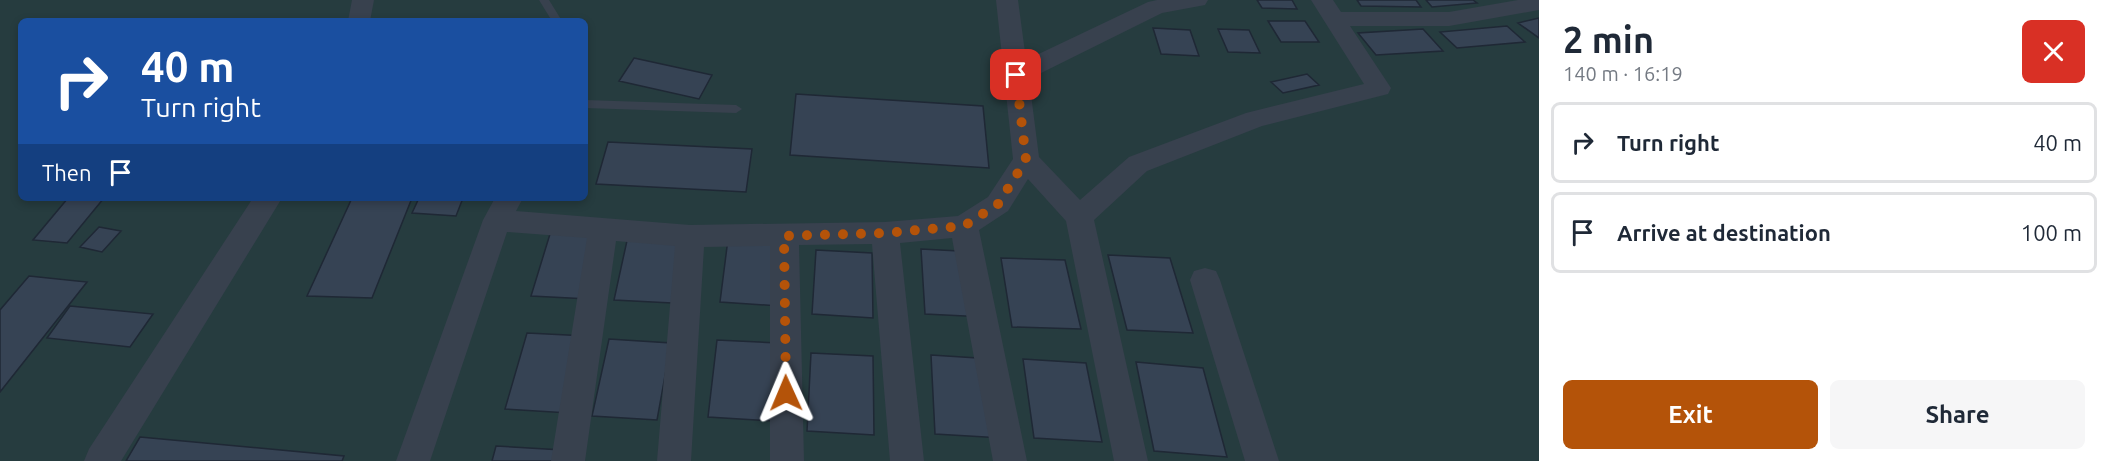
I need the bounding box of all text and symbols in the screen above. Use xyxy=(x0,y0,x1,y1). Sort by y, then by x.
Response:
text: 2 min xyxy=(1563,19,1654,60)
button: close xyxy=(2022,20,2085,83)
icon: right xyxy=(42,42,120,120)
text: 40 m xyxy=(141,43,235,90)
pin xyxy=(990,49,1041,100)
icon: arrive xyxy=(999,58,1032,91)
text: 140 m · 16:19 xyxy=(1563,62,1683,85)
text: Turn right xyxy=(141,92,261,122)
icon: right xyxy=(1566,126,1599,159)
text: Turn right xyxy=(1617,130,1719,155)
text: 40 m xyxy=(2033,130,2082,155)
icon: arrive xyxy=(104,156,137,189)
text: Then xyxy=(42,160,92,185)
icon: arrive xyxy=(1566,216,1599,249)
text: Arrive at destination xyxy=(1617,220,1831,245)
text: 100 m xyxy=(2021,220,2082,245)
position arrow xyxy=(754,361,818,425)
button: Exit xyxy=(1563,380,1818,449)
button: Share xyxy=(1830,380,2085,449)

